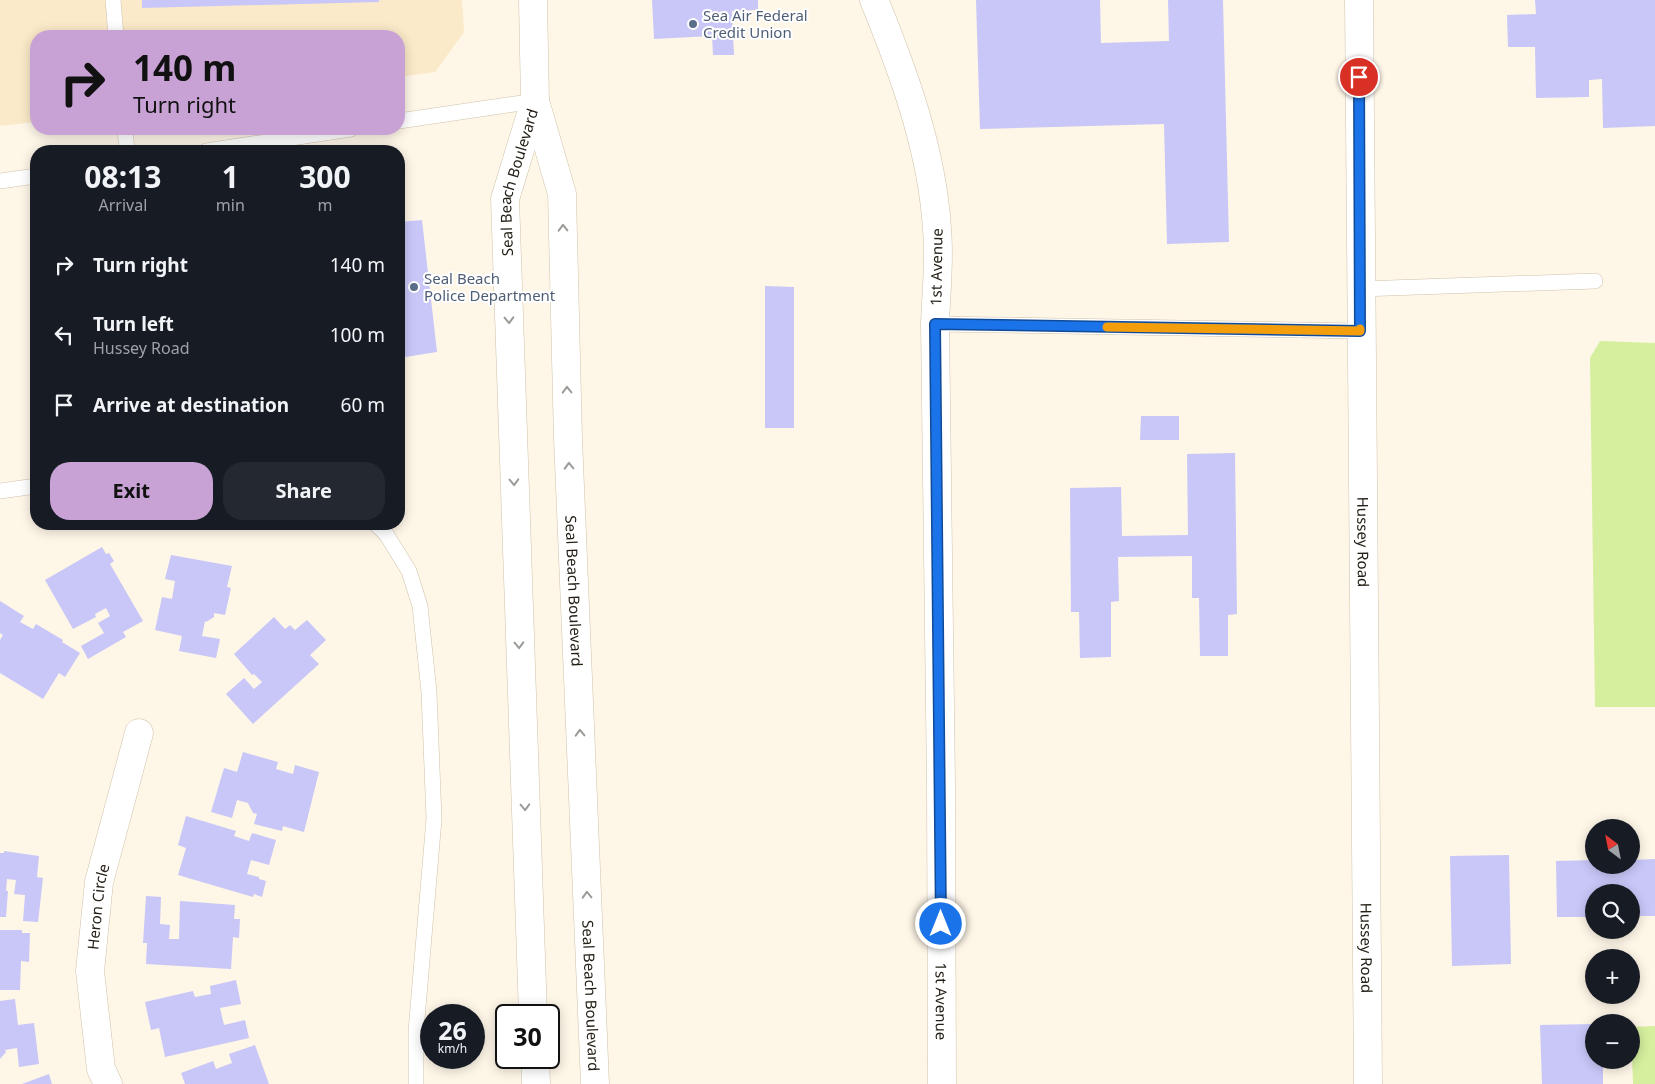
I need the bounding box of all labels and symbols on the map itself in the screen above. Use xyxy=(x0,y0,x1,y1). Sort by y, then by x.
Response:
place label: Sea Air Federal Credit Union xyxy=(703,5,808,42)
marker: Sea Air Federal Credit Union xyxy=(687,18,699,30)
pin xyxy=(1338,56,1380,98)
street label: Seal Beach Boulevard xyxy=(495,106,542,256)
one-way arrow xyxy=(558,223,568,231)
street label: 1st Avenue xyxy=(925,228,947,306)
place label: Seal Beach Police Department xyxy=(424,268,556,305)
marker: Seal Beach Police Department xyxy=(408,281,420,293)
one-way arrow xyxy=(503,316,514,324)
one-way arrow xyxy=(562,386,572,394)
one-way arrow xyxy=(564,462,574,470)
one-way arrow xyxy=(509,478,519,486)
street label: Hussey Road xyxy=(1353,497,1374,587)
street label: Seal Beach Boulevard xyxy=(561,515,588,667)
one-way arrow xyxy=(514,641,525,649)
one-way arrow xyxy=(575,729,586,737)
one-way arrow xyxy=(520,804,530,811)
north arrow xyxy=(1585,819,1640,874)
street label: Heron Circle xyxy=(82,861,113,951)
one-way arrow xyxy=(582,891,592,899)
position arrow xyxy=(914,897,966,949)
street label: Hussey Road xyxy=(1356,903,1377,993)
street label: Seal Beach Boulevard xyxy=(578,920,604,1072)
street label: 1st Avenue xyxy=(932,962,952,1040)
speed limit sign: 30 xyxy=(495,1004,560,1069)

